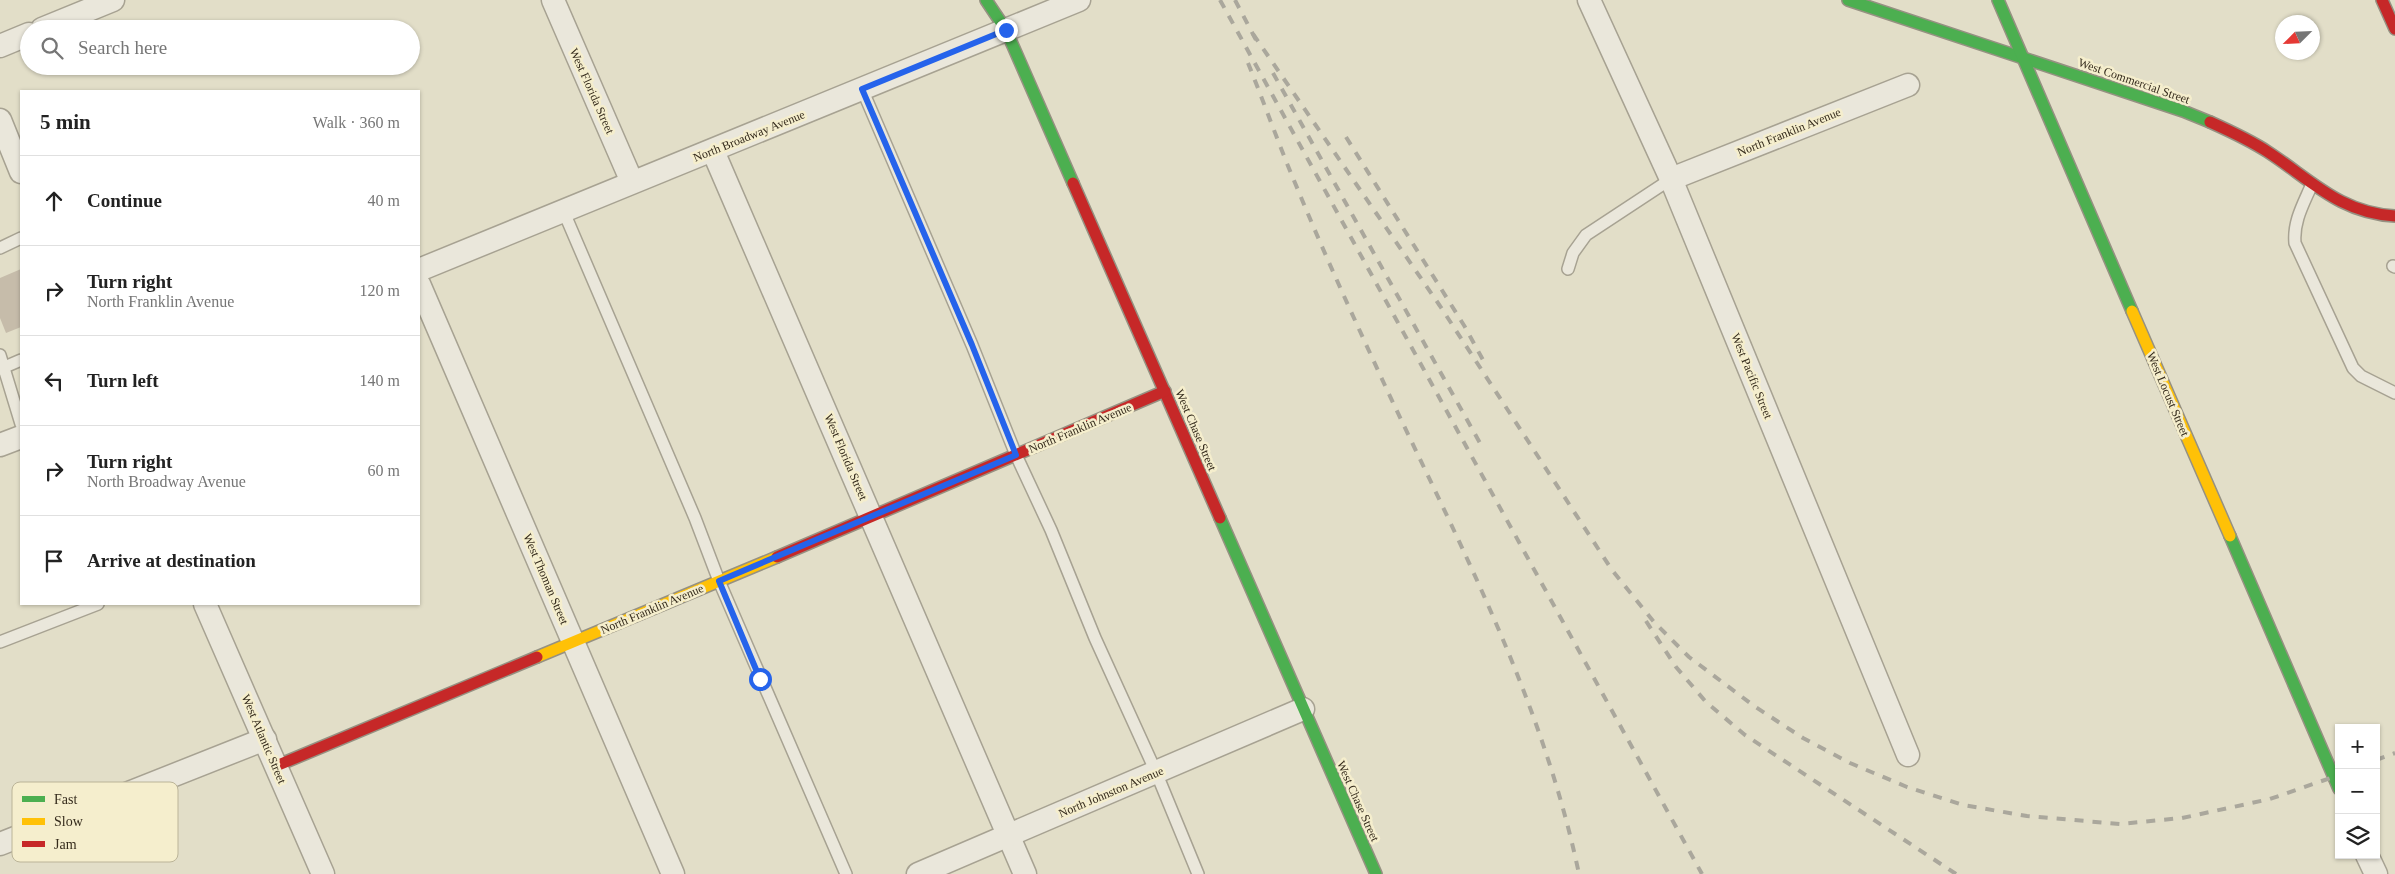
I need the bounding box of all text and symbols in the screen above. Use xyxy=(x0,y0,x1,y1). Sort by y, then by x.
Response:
north arrow xyxy=(2275,15,2320,60)
route end xyxy=(995,19,1018,42)
search box xyxy=(20,20,420,75)
icon: search xyxy=(38,34,66,62)
text: Search here xyxy=(78,37,167,58)
street label: West Florida Street xyxy=(567,46,617,137)
street label: West Commercial Street xyxy=(2076,55,2192,107)
street label: North Franklin Avenue xyxy=(1735,105,1843,159)
street label: North Broadway Avenue xyxy=(691,107,807,165)
text: 5 min xyxy=(40,110,91,134)
text: Walk · 360 m xyxy=(313,114,400,131)
icon: ahead xyxy=(40,187,68,215)
text: Continue xyxy=(87,190,162,211)
text: 40 m xyxy=(368,192,400,209)
text: Turn right xyxy=(87,271,172,292)
icon: right xyxy=(40,277,68,305)
text: 120 m xyxy=(360,282,400,299)
text: North Franklin Avenue xyxy=(87,293,234,310)
street label: West Pacific Street xyxy=(1728,331,1776,421)
street label: West Locust Street xyxy=(2144,350,2192,439)
icon: left xyxy=(40,367,68,395)
text: Turn left xyxy=(87,370,159,391)
text: 140 m xyxy=(360,372,400,389)
street label: West Chase Street xyxy=(1173,387,1220,473)
street label: North Franklin Avenue xyxy=(1026,400,1134,456)
street label: West Florida Street xyxy=(822,412,871,503)
text: Turn right xyxy=(87,451,172,472)
icon: right xyxy=(40,457,68,485)
text: 60 m xyxy=(368,462,400,479)
text: North Broadway Avenue xyxy=(87,473,246,490)
street label: West Thoman Street xyxy=(521,531,572,627)
icon: arrive xyxy=(40,547,68,575)
text: Arrive at destination xyxy=(87,550,256,571)
street label: North Franklin Avenue xyxy=(598,581,706,637)
route start xyxy=(749,668,772,691)
street label: West Atlantic Street xyxy=(239,692,289,786)
map controls xyxy=(2335,724,2380,859)
button: + xyxy=(2335,724,2380,769)
street label: West Chase Street xyxy=(1334,758,1382,844)
street label: North Johnston Avenue xyxy=(1057,764,1165,820)
button: − xyxy=(2335,769,2380,814)
legend xyxy=(12,782,178,862)
text: Fast xyxy=(54,792,77,807)
text: Slow xyxy=(54,814,84,829)
button: layers xyxy=(2335,814,2380,859)
text: Jam xyxy=(54,837,77,852)

